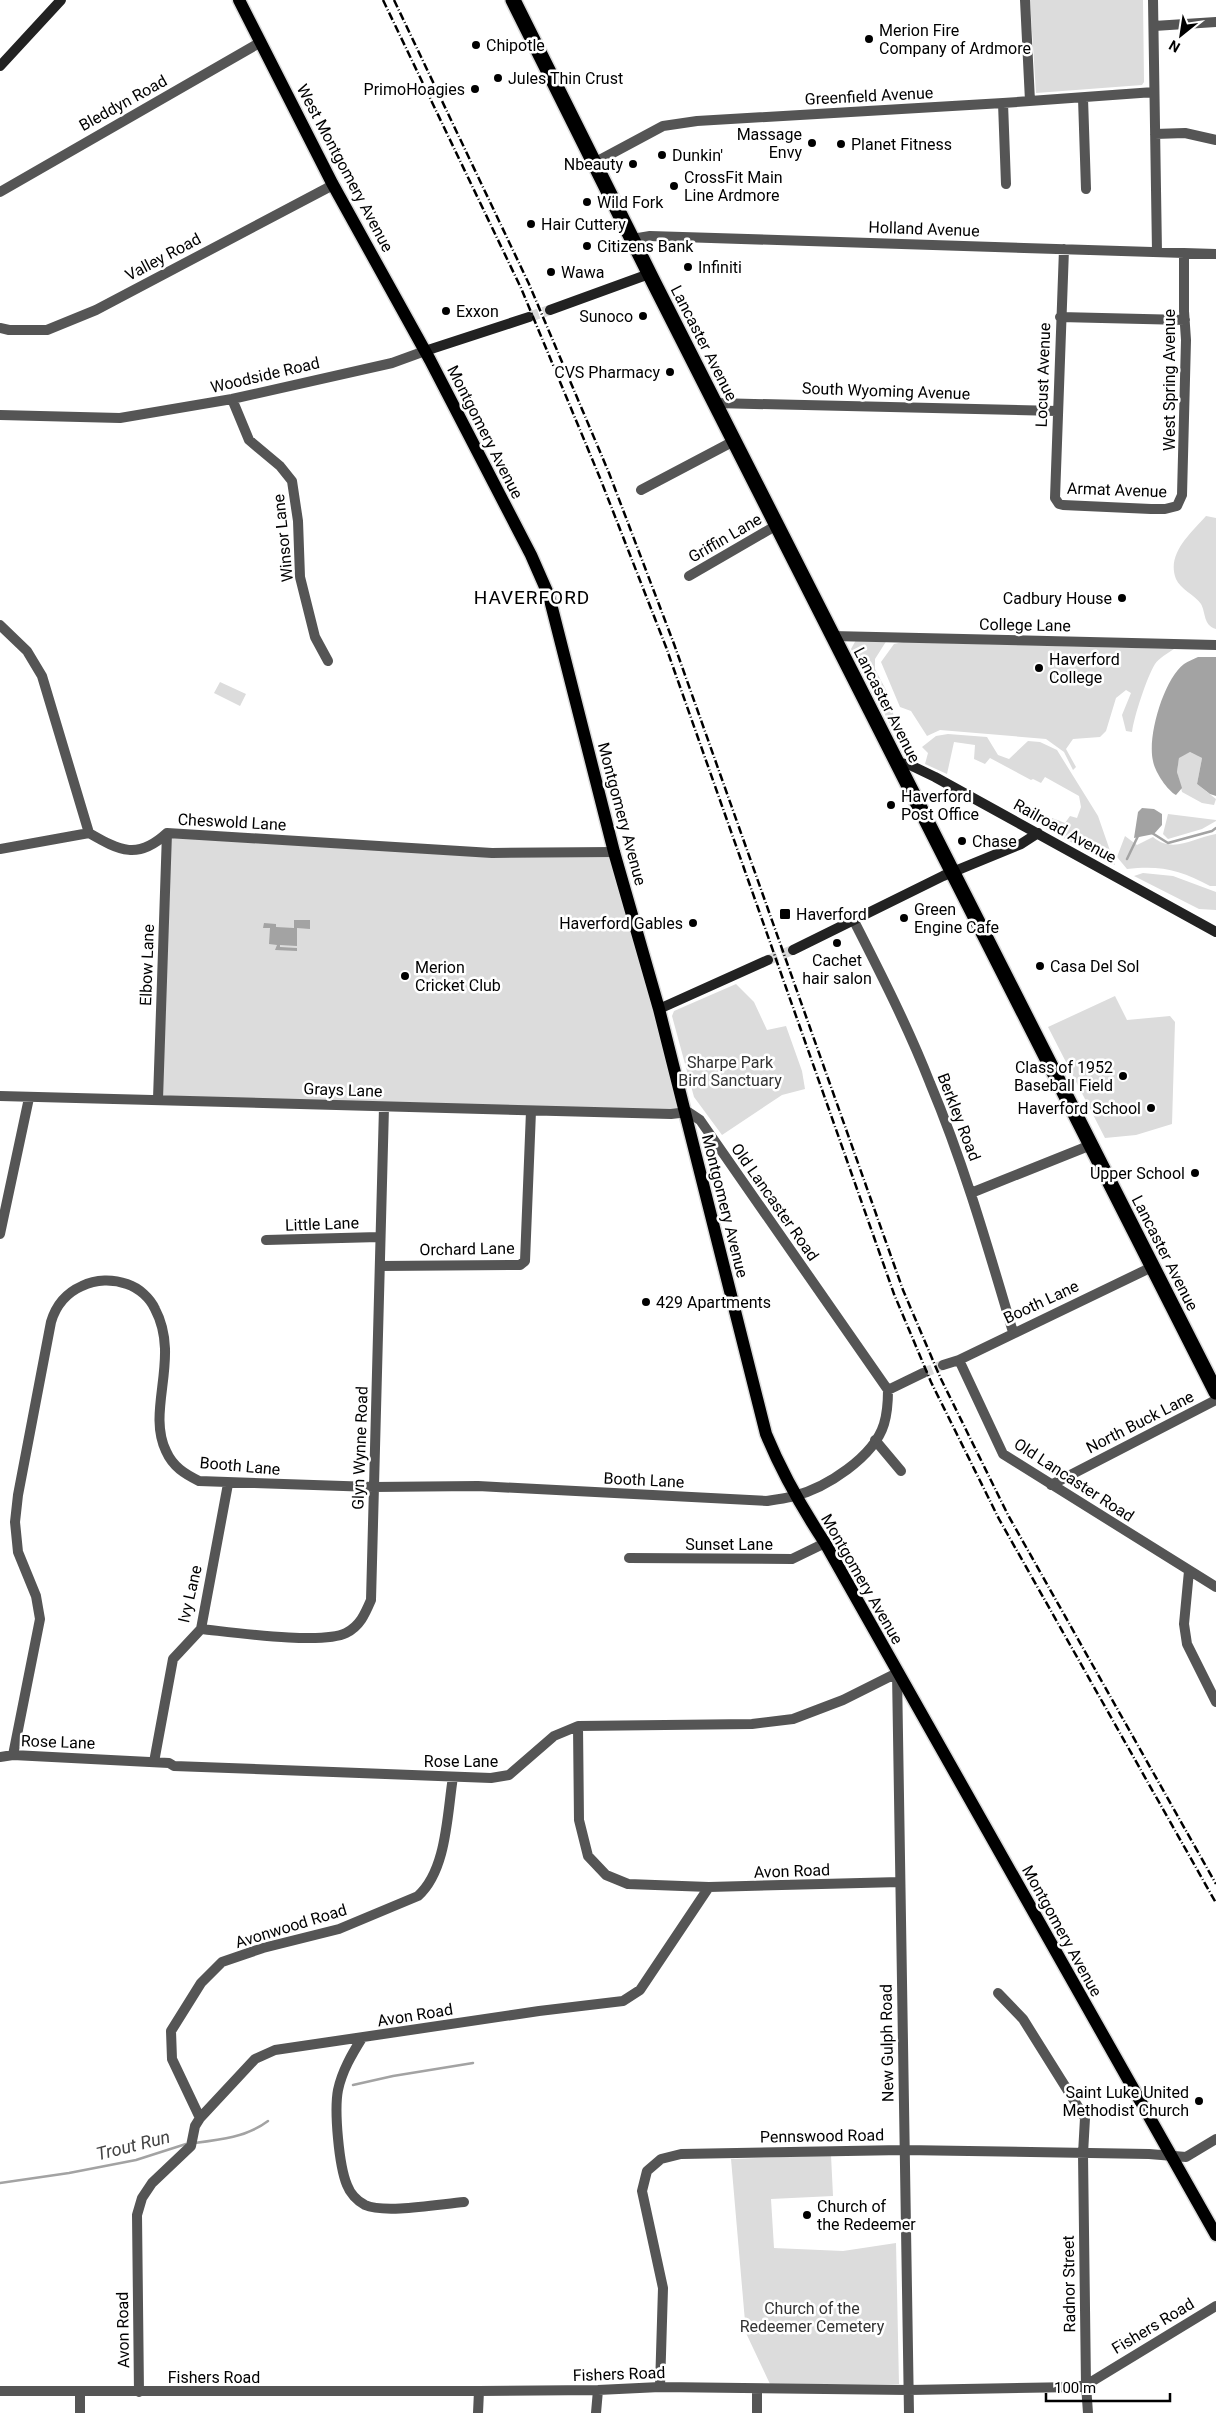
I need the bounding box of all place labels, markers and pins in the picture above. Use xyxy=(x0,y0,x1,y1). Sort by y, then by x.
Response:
place label: Merion Fire Company of Ardmore xyxy=(879,21,1031,58)
marker: Merion Fire Company of Ardmore xyxy=(863,33,875,45)
place label: Chipotle xyxy=(486,36,545,55)
marker: Chipotle xyxy=(470,39,482,51)
place label: Jules Thin Crust xyxy=(508,69,623,88)
marker: Jules Thin Crust xyxy=(492,72,504,84)
place label: PrimoHoagies xyxy=(364,80,465,99)
marker: PrimoHoagies xyxy=(469,83,481,95)
place label: Massage Envy xyxy=(737,125,802,162)
place label: Planet Fitness xyxy=(851,135,952,154)
marker: Massage Envy xyxy=(806,137,818,149)
marker: Planet Fitness xyxy=(835,138,847,150)
place label: Dunkin' xyxy=(672,146,723,165)
marker: Dunkin' xyxy=(656,149,668,161)
place label: Nbeauty xyxy=(564,155,623,174)
marker: Nbeauty xyxy=(627,158,639,170)
place label: CrossFit Main Line Ardmore xyxy=(684,168,783,205)
marker: CrossFit Main Line Ardmore xyxy=(668,180,680,192)
place label: Wild Fork xyxy=(597,193,664,212)
marker: Wild Fork xyxy=(581,196,593,208)
place label: Hair Cuttery xyxy=(541,215,626,234)
marker: Hair Cuttery xyxy=(525,218,537,230)
place label: Citizens Bank xyxy=(597,237,694,256)
marker: Citizens Bank xyxy=(581,240,593,252)
place label: Infiniti xyxy=(698,258,742,277)
marker: Infiniti xyxy=(682,261,694,273)
place label: Wawa xyxy=(561,263,604,282)
marker: Wawa xyxy=(545,266,557,278)
place label: Exxon xyxy=(456,302,499,321)
marker: Exxon xyxy=(440,305,452,317)
place label: Sunoco xyxy=(579,307,633,326)
marker: Sunoco xyxy=(637,310,649,322)
place label: CVS Pharmacy xyxy=(554,363,660,382)
marker: CVS Pharmacy xyxy=(664,366,676,378)
place label: Cadbury House xyxy=(1003,589,1112,608)
marker: Cadbury House xyxy=(1116,592,1128,604)
place label: Haverford College xyxy=(1049,650,1120,687)
marker: Haverford College xyxy=(1033,662,1045,674)
place label: Haverford Post Office xyxy=(901,787,979,824)
marker: Haverford Post Office xyxy=(885,799,897,811)
place label: Chase xyxy=(972,832,1017,851)
marker: Chase xyxy=(956,835,968,847)
place label: Green Engine Cafe xyxy=(914,900,999,937)
place label: Haverford xyxy=(796,905,867,924)
marker: Haverford xyxy=(778,907,792,921)
marker: Green Engine Cafe xyxy=(898,912,910,924)
place label: Haverford Gables xyxy=(559,914,683,933)
marker: Haverford Gables xyxy=(687,917,699,929)
marker: Cachet hair salon xyxy=(831,937,843,949)
place label: Cachet hair salon xyxy=(802,951,872,988)
place label: Casa Del Sol xyxy=(1050,957,1139,976)
place label: Merion Cricket Club xyxy=(415,958,501,995)
marker: Casa Del Sol xyxy=(1034,960,1046,972)
marker: Merion Cricket Club xyxy=(399,970,411,982)
place label: Class of 1952 Baseball Field xyxy=(1014,1058,1113,1095)
marker: Class of 1952 Baseball Field xyxy=(1117,1070,1129,1082)
place label: Haverford School xyxy=(1018,1099,1141,1118)
marker: Haverford School xyxy=(1145,1102,1157,1114)
place label: Upper School xyxy=(1090,1164,1185,1183)
marker: Upper School xyxy=(1189,1167,1201,1179)
place label: 429 Apartments xyxy=(656,1293,771,1312)
marker: 429 Apartments xyxy=(640,1296,652,1308)
place label: Saint Luke United Methodist Church xyxy=(1062,2083,1189,2120)
marker: Saint Luke United Methodist Church xyxy=(1193,2095,1205,2107)
place label: Church of the Redeemer xyxy=(817,2197,916,2234)
marker: Church of the Redeemer xyxy=(801,2209,813,2221)

